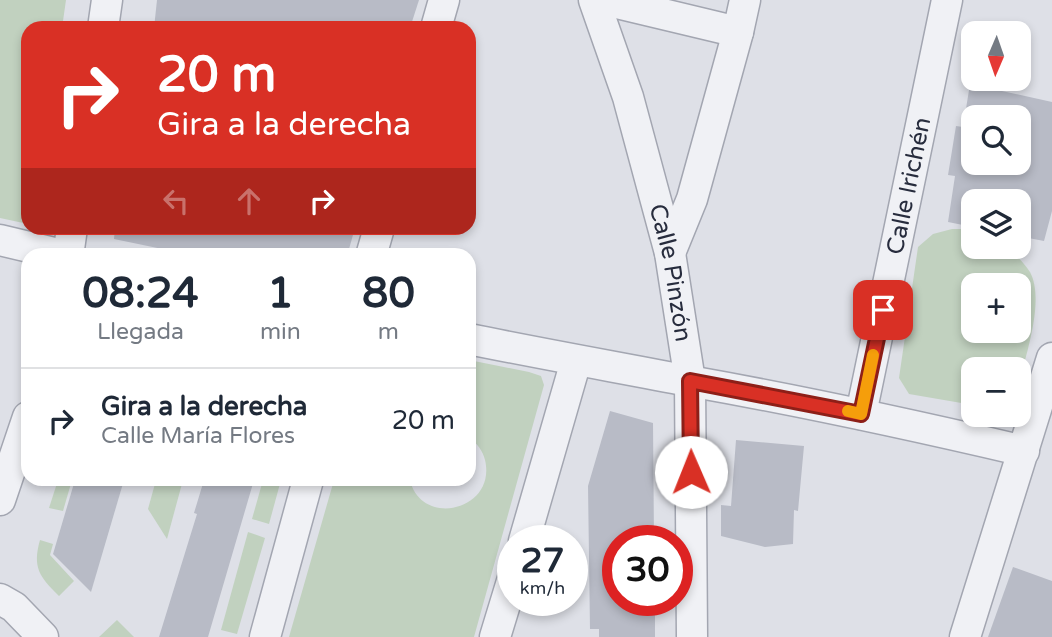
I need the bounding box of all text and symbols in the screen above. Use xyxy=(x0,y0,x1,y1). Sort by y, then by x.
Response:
north arrow xyxy=(961,21,1031,91)
map controls xyxy=(961,21,1031,427)
text: 20 m xyxy=(157,46,276,105)
icon: right xyxy=(42,49,133,140)
button: search xyxy=(961,105,1031,175)
text: Gira a la derecha xyxy=(157,106,411,144)
street label: Calle Irichén xyxy=(881,115,937,257)
icon: left xyxy=(157,182,195,220)
icon: ahead xyxy=(230,182,268,220)
icon: right xyxy=(303,182,341,220)
button: layers xyxy=(961,189,1031,259)
street label: Calle Pinzón xyxy=(642,201,698,344)
text: 08:24 xyxy=(82,268,199,319)
text: 1 xyxy=(267,268,294,319)
text: 80 xyxy=(362,268,415,319)
button: + xyxy=(961,273,1031,343)
pin xyxy=(853,280,913,340)
icon: arrive xyxy=(864,291,902,329)
text: Llegada xyxy=(97,318,184,346)
text: min xyxy=(260,318,301,346)
text: m xyxy=(378,318,399,346)
button: − xyxy=(961,357,1031,427)
text: Gira a la derecha xyxy=(101,391,307,422)
icon: right xyxy=(42,402,80,440)
text: 20 m xyxy=(392,405,455,436)
text: Calle María Flores xyxy=(101,422,295,450)
position arrow xyxy=(654,435,728,509)
speed limit sign: 30 xyxy=(602,525,693,616)
text: 27 xyxy=(521,540,564,582)
text: km/h xyxy=(520,577,565,599)

